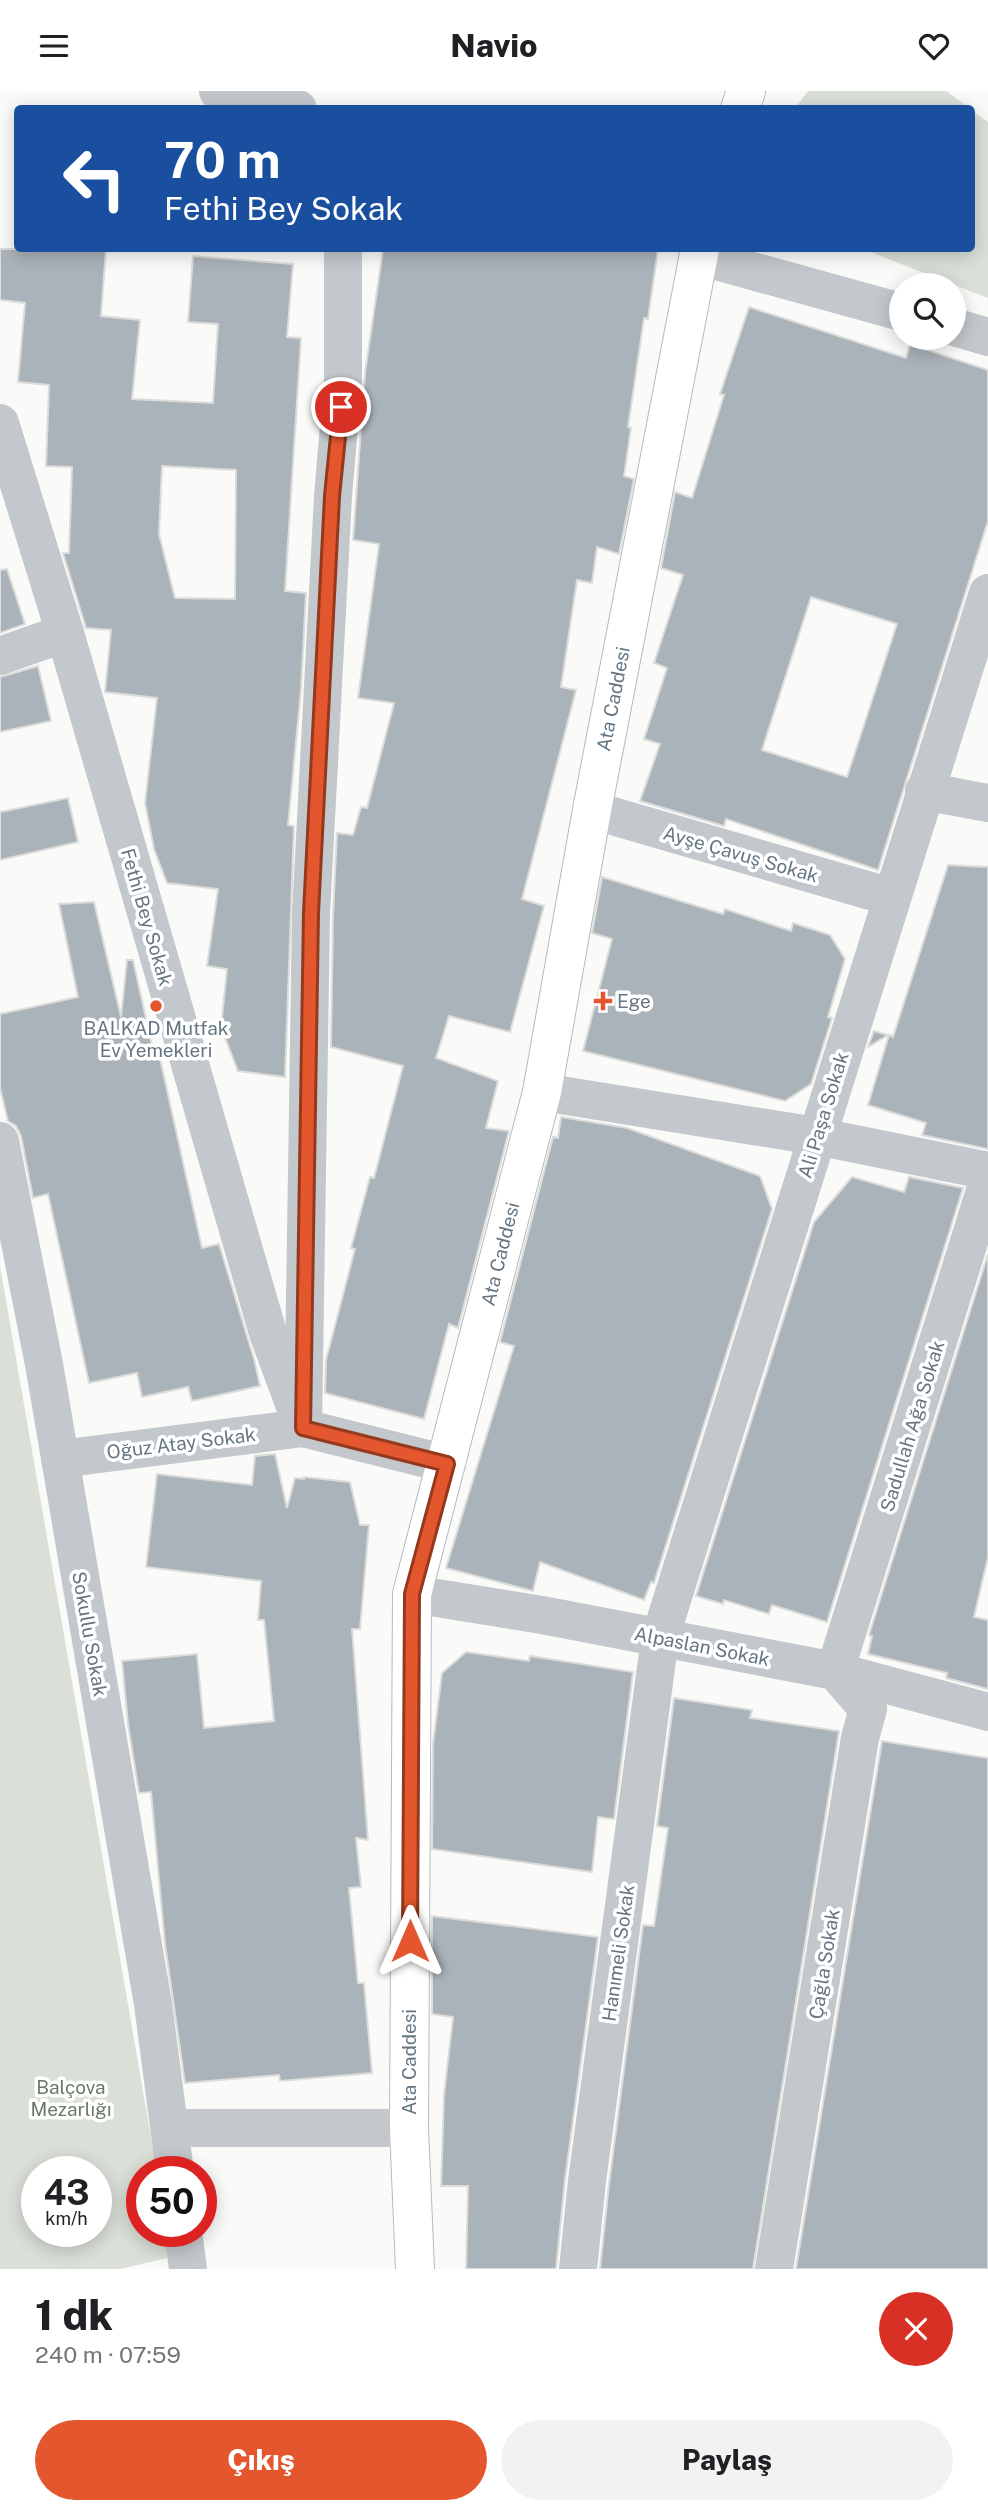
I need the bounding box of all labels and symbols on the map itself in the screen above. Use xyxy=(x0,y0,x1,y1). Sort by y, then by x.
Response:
pin xyxy=(311,377,371,437)
street label: Ata Caddesi xyxy=(592,645,634,753)
street label: Ayşe Çavuş Sokak xyxy=(661,821,821,887)
street label: Fethi Bey Sokak xyxy=(117,846,177,989)
place label: Ege xyxy=(617,990,651,1012)
marker: Ege xyxy=(595,993,611,1009)
marker: BALKAD Mutfak Ev Yemekleri xyxy=(148,998,164,1014)
place label: BALKAD Mutfak Ev Yemekleri xyxy=(84,1017,229,1061)
street label: Ali Paşa Sokak xyxy=(793,1049,853,1181)
street label: Ata Caddesi xyxy=(477,1200,523,1308)
street label: Sadullah Ağa Sokak xyxy=(875,1337,949,1514)
street label: Oğuz Atay Sokak xyxy=(105,1423,257,1463)
street label: Sokullu Sokak xyxy=(68,1570,112,1699)
street label: Alpaslan Sokak xyxy=(633,1622,772,1670)
street label: Hanımeli Sokak xyxy=(598,1883,639,2023)
position arrow xyxy=(373,1904,447,1978)
street label: Çağla Sokak xyxy=(804,1907,844,2021)
street label: Ata Caddesi xyxy=(398,2009,420,2115)
park label: Balçova Mezarlığı xyxy=(30,2076,112,2120)
speed limit sign: 50 xyxy=(126,2156,217,2247)

